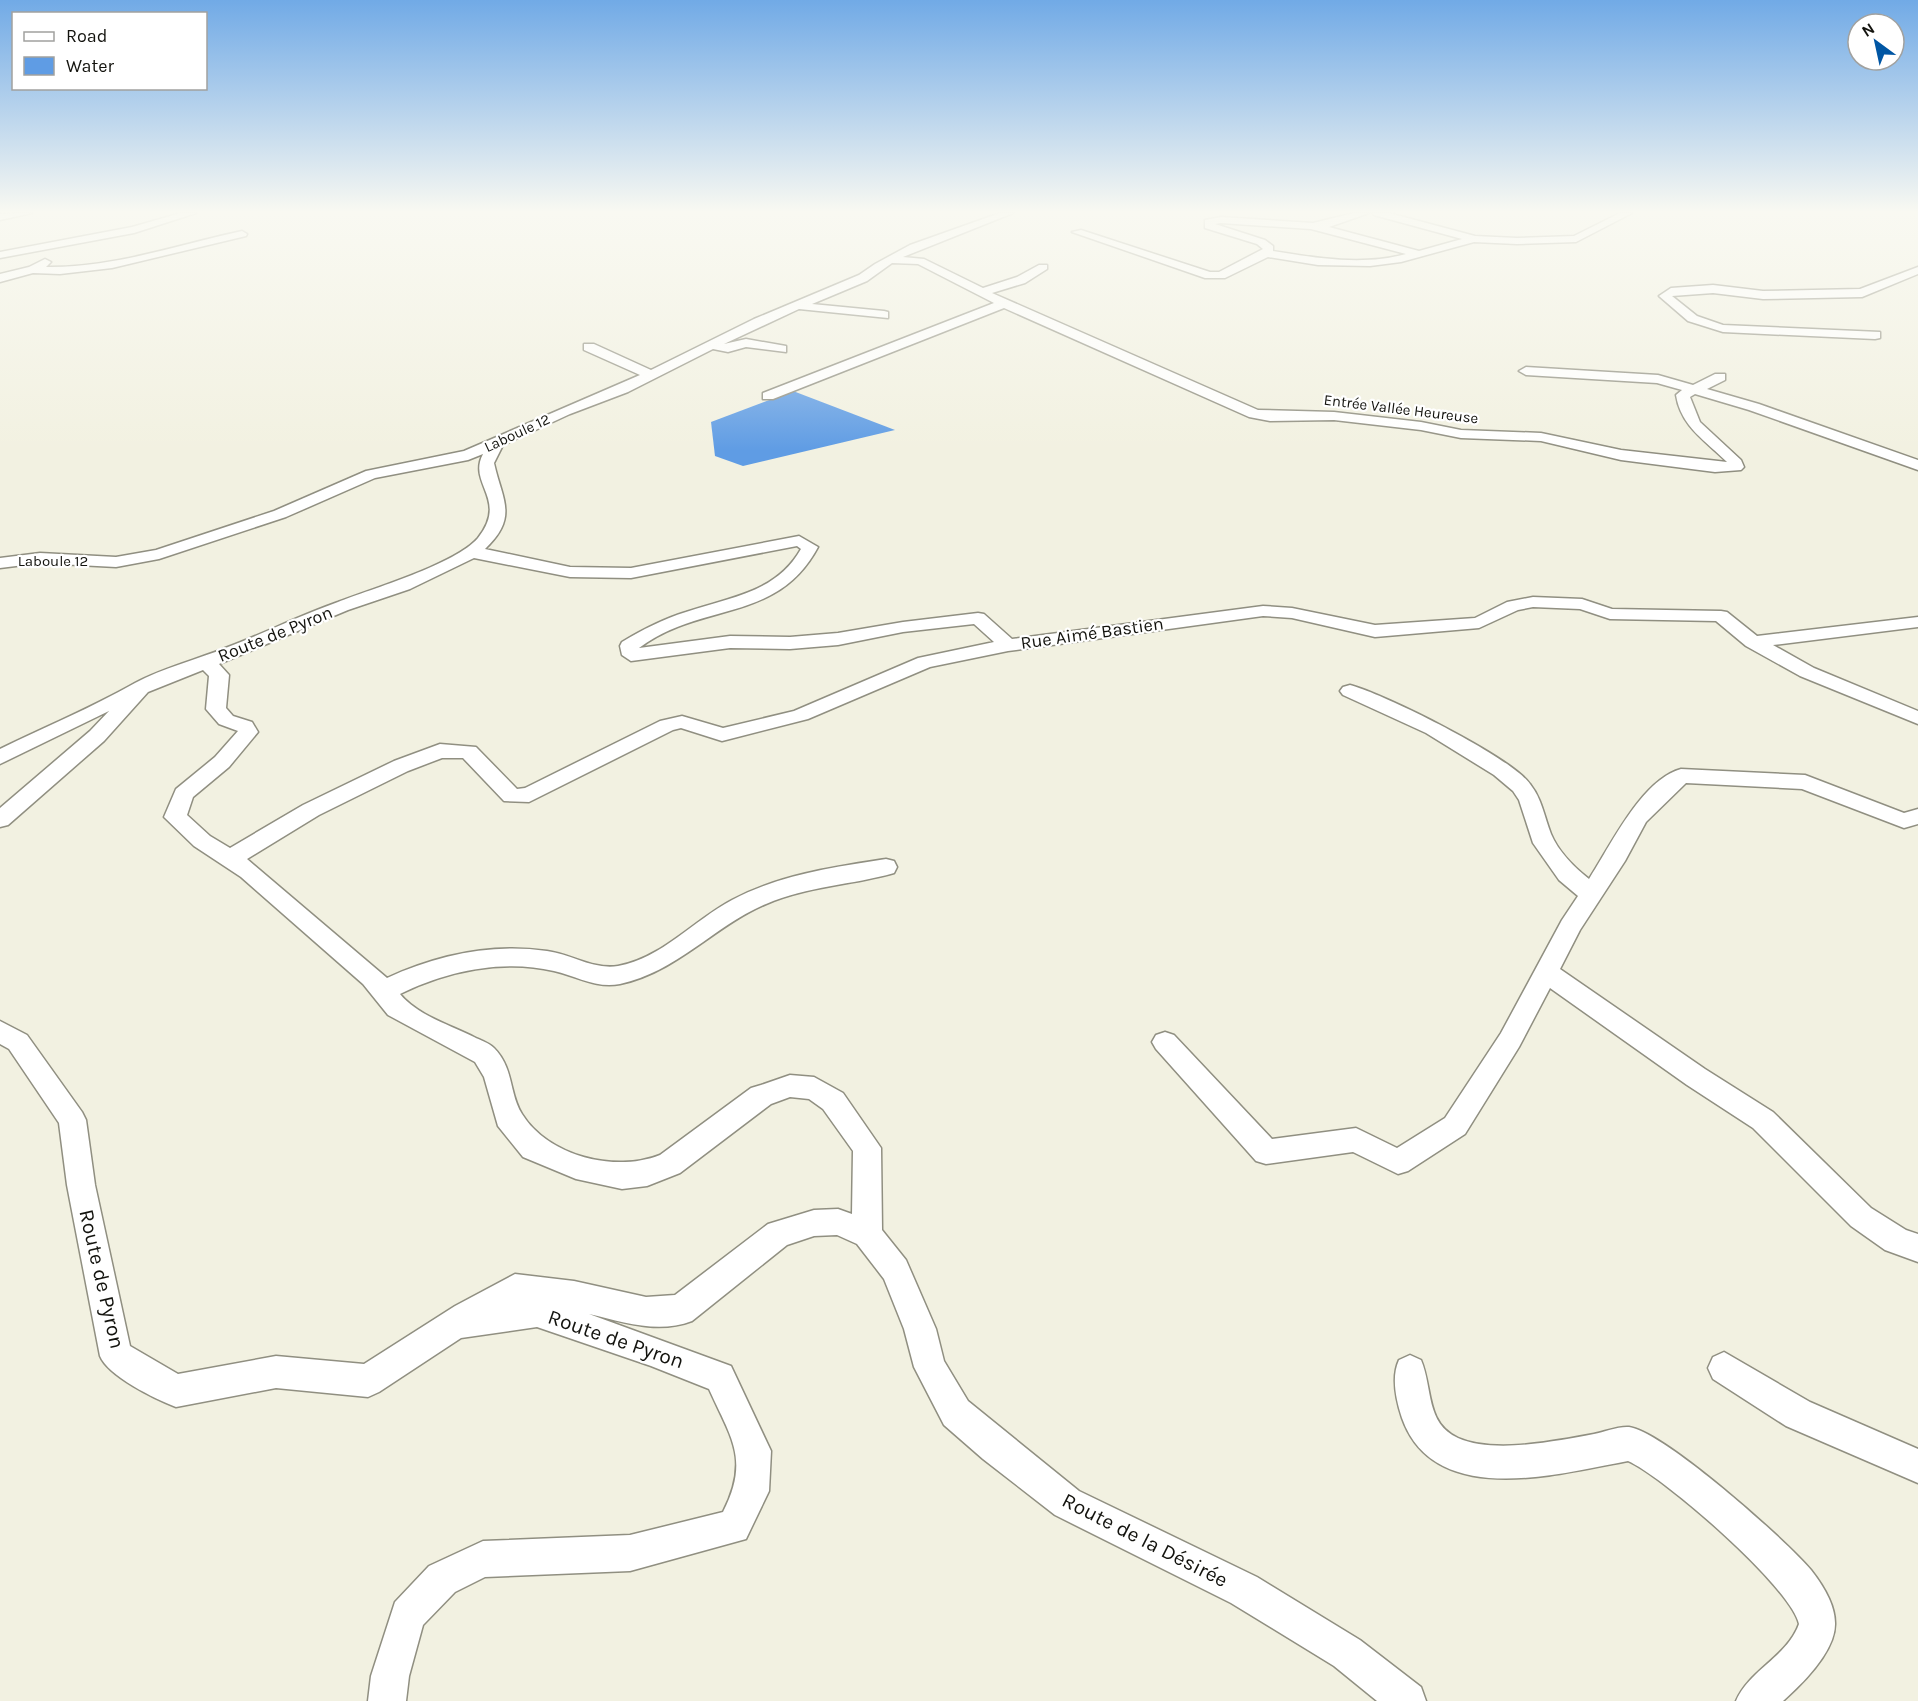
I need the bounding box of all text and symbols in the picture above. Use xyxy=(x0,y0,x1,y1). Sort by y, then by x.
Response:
legend xyxy=(12,12,207,90)
north arrow xyxy=(1846,12,1906,72)
text: N xyxy=(1858,19,1878,41)
text: Road xyxy=(66,25,107,47)
text: Water xyxy=(66,55,114,77)
street label: Entrée Vallée Heureuse xyxy=(1323,391,1479,427)
street label: Laboule 12 xyxy=(481,410,553,456)
street label: Laboule 12 xyxy=(18,552,88,570)
street label: Route de Pyron xyxy=(214,601,336,667)
street label: Rue Aimé Bastien xyxy=(1019,612,1165,654)
street label: Route de Pyron xyxy=(74,1207,130,1351)
street label: Route de Pyron xyxy=(545,1305,687,1373)
street label: Route de la Désirée xyxy=(1058,1488,1232,1592)

